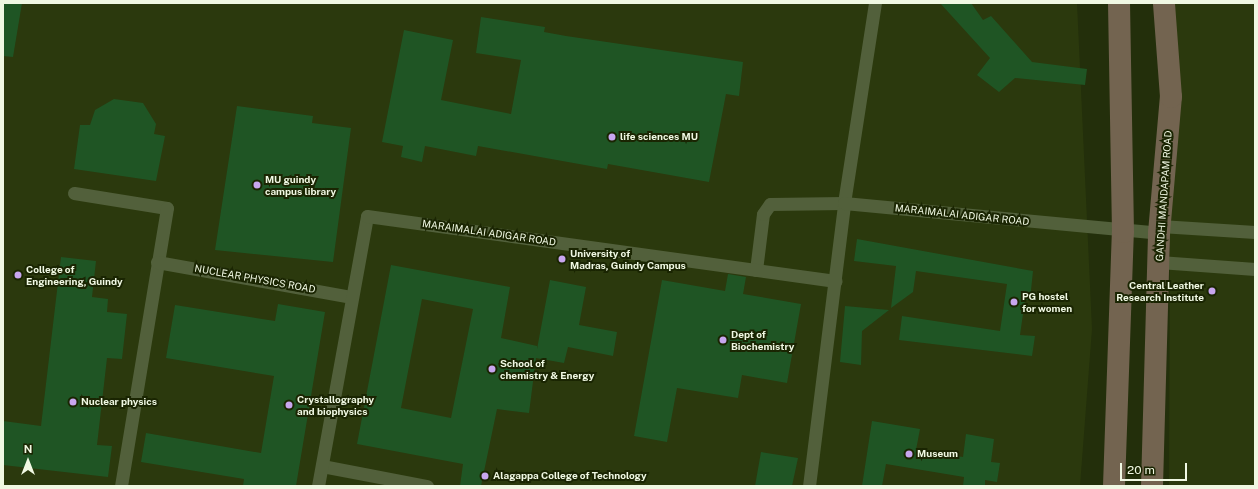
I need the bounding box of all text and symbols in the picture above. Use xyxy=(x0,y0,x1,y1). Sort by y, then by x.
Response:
street label: GANDHI MANDAPAM ROAD xyxy=(1153,130,1175,262)
place label: life sciences MU xyxy=(620,131,698,143)
marker: life sciences MU xyxy=(607,132,617,142)
place label: MU guindy campus library xyxy=(265,173,336,196)
marker: MU guindy campus library xyxy=(252,180,262,190)
street label: MARAIMALAI ADIGAR ROAD xyxy=(894,202,1030,228)
street label: MARAIMALAI ADIGAR ROAD xyxy=(421,218,557,248)
place label: University of Madras, Guindy Campus xyxy=(570,247,686,270)
marker: University of Madras, Guindy Campus xyxy=(557,254,567,264)
street label: NUCLEAR PHYSICS ROAD xyxy=(194,262,316,296)
place label: College of Engineering, Guindy xyxy=(26,263,123,286)
marker: College of Engineering, Guindy xyxy=(13,270,23,280)
place label: Central Leather Research Institute xyxy=(1116,279,1204,302)
marker: Central Leather Research Institute xyxy=(1207,286,1217,296)
place label: PG hostel for women xyxy=(1022,290,1072,314)
marker: PG hostel for women xyxy=(1009,297,1019,307)
place label: Dept of Biochemistry xyxy=(731,328,794,352)
marker: Dept of Biochemistry xyxy=(718,335,728,345)
place label: School of chemistry & Energy xyxy=(500,357,594,380)
marker: School of chemistry & Energy xyxy=(487,364,497,374)
place label: Crystallography and biophysics xyxy=(297,393,374,416)
place label: Nuclear physics xyxy=(81,396,157,408)
marker: Nuclear physics xyxy=(68,397,78,407)
marker: Crystallography and biophysics xyxy=(284,400,294,410)
north arrow xyxy=(8,441,48,481)
text: N xyxy=(24,443,32,455)
place label: Museum xyxy=(917,448,958,460)
marker: Museum xyxy=(904,449,914,459)
scale bar xyxy=(1122,455,1189,481)
text: 20 m xyxy=(1127,463,1155,477)
place label: Alagappa College of Technology xyxy=(493,470,647,482)
marker: Alagappa College of Technology xyxy=(480,471,490,481)

